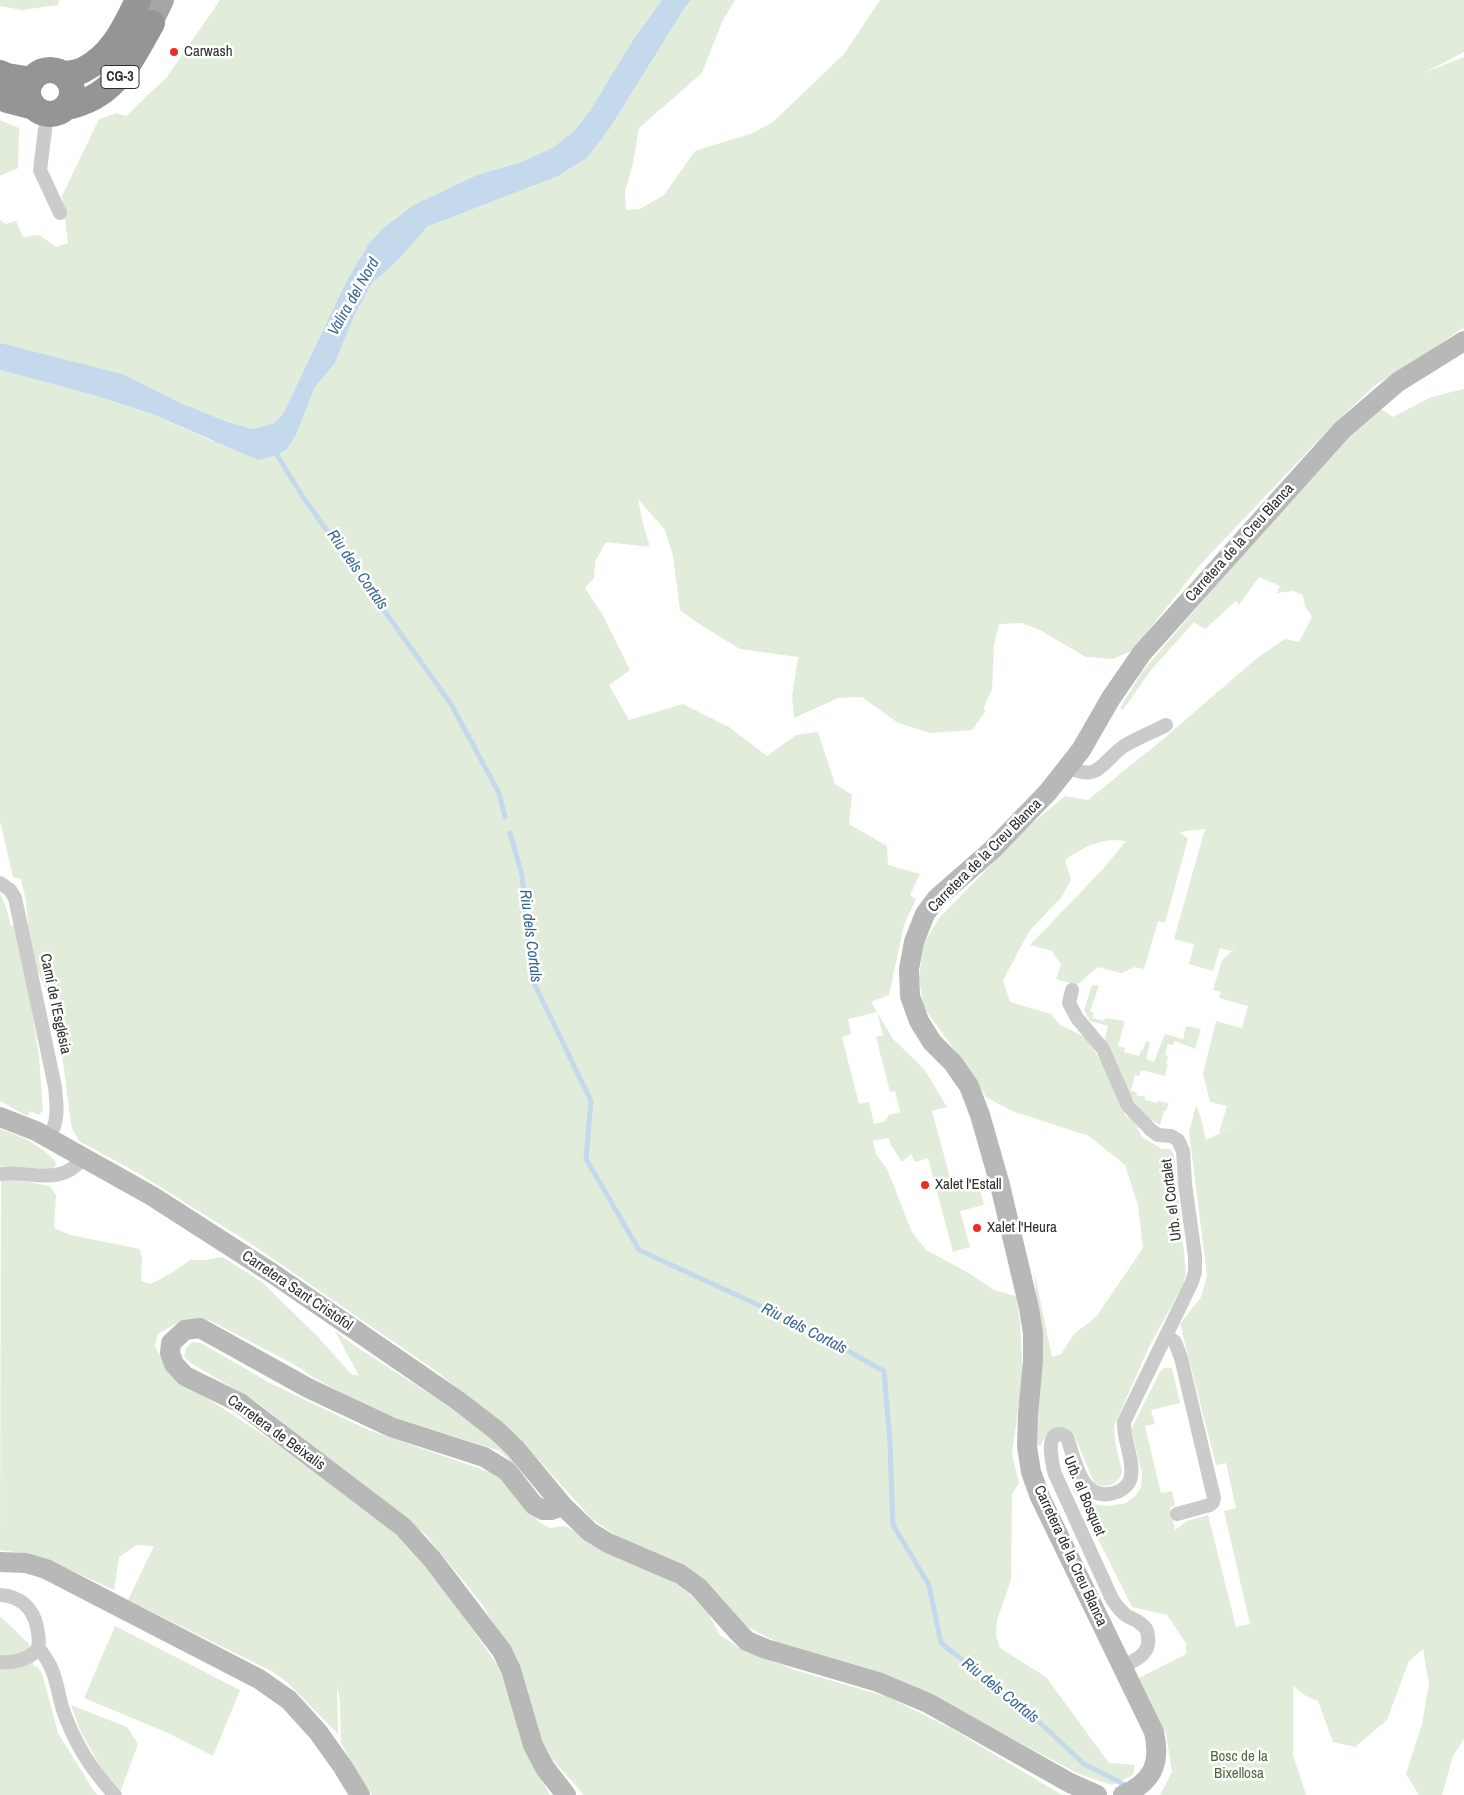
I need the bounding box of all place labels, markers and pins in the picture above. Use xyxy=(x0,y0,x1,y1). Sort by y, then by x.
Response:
place label: Carwash xyxy=(184,43,233,61)
marker: Carwash xyxy=(168,46,180,58)
place label: Xalet l'Estall xyxy=(935,1176,1001,1194)
marker: Xalet l'Estall xyxy=(919,1179,931,1191)
place label: Xalet l'Heura xyxy=(987,1219,1057,1237)
marker: Xalet l'Heura xyxy=(971,1222,983,1234)

